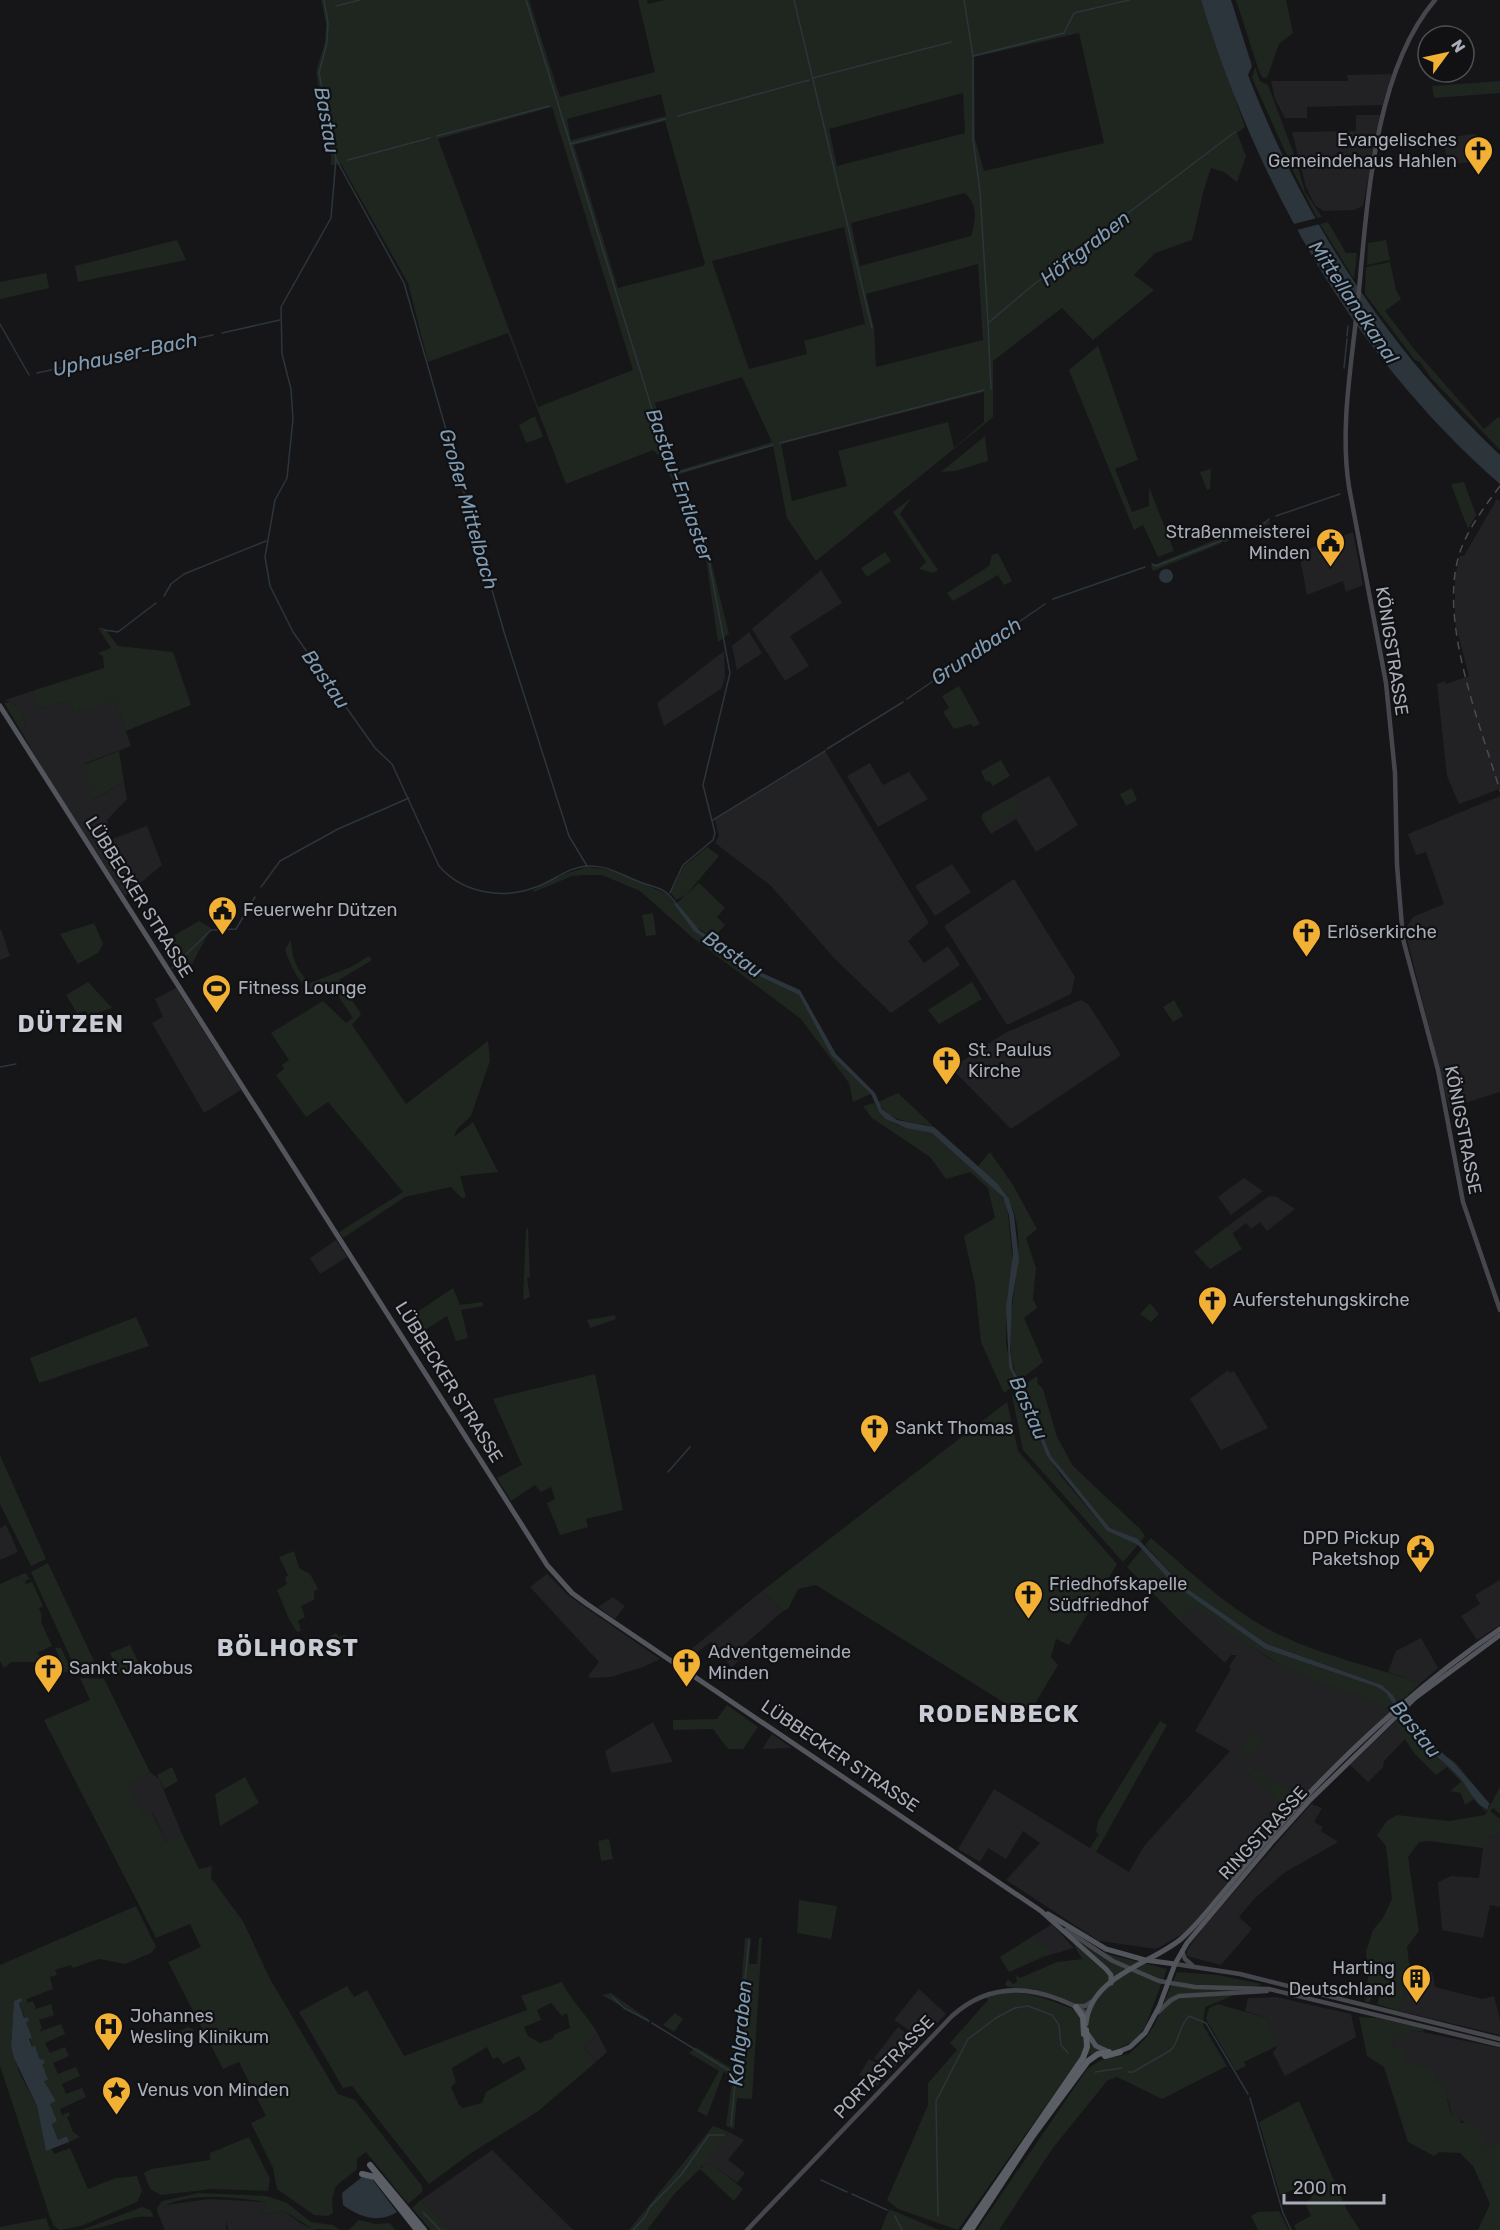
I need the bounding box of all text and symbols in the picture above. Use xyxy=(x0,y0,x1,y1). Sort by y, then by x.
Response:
north arrow xyxy=(1416,24,1476,84)
text: N xyxy=(1447,36,1469,56)
water label: Bastau xyxy=(309,85,345,155)
place label: Evangelisches Gemeindehaus Hahlen xyxy=(1268,129,1457,172)
church icon: Evangelisches Gemeindehaus Hahlen xyxy=(1462,134,1494,176)
water label: Höftgraben xyxy=(1035,206,1135,290)
water label: Mittellandkanal xyxy=(1304,236,1405,369)
water label: Uphauser-Bach xyxy=(50,327,200,381)
water label: Bastau-Entlaster xyxy=(641,405,719,566)
water label: Großer Mittelbach xyxy=(434,426,504,592)
place label: Straßenmeisterei Minden xyxy=(1166,521,1310,564)
public building icon: Straßenmeisterei Minden xyxy=(1315,526,1347,568)
street label: KÖNIGSTRASSE xyxy=(1371,585,1413,717)
water label: Grundbach xyxy=(926,612,1026,690)
water label: Bastau xyxy=(297,645,355,713)
street label: LÜBBECKER STRASSE xyxy=(80,812,198,982)
public building icon: Feuerwehr Dützen xyxy=(206,894,238,936)
place label: Feuerwehr Dützen xyxy=(243,899,398,921)
church icon: Erlöserkirche xyxy=(1290,916,1322,958)
place label: Erlöserkirche xyxy=(1327,921,1437,943)
water label: Bastau xyxy=(699,925,767,983)
sports icon: Fitness Lounge xyxy=(201,972,233,1014)
place label: Fitness Lounge xyxy=(238,977,367,999)
district label: DÜTZEN xyxy=(18,1010,124,1038)
place label: St. Paulus Kirche xyxy=(968,1039,1052,1082)
church icon: St. Paulus Kirche xyxy=(931,1044,963,1086)
street label: KÖNIGSTRASSE xyxy=(1440,1064,1486,1196)
church icon: Auferstehungskirche xyxy=(1196,1284,1228,1326)
place label: Auferstehungskirche xyxy=(1233,1289,1410,1311)
street label: LÜBBECKER STRASSE xyxy=(390,1297,508,1467)
water label: Bastau xyxy=(1004,1373,1054,1443)
church icon: Sankt Thomas xyxy=(858,1412,890,1454)
place label: Sankt Thomas xyxy=(895,1417,1014,1439)
place label: DPD Pickup Paketshop xyxy=(1303,1527,1400,1570)
public building icon: DPD Pickup Paketshop xyxy=(1405,1532,1437,1574)
place label: Friedhofskapelle Südfriedhof xyxy=(1049,1573,1187,1616)
church icon: Friedhofskapelle Südfriedhof xyxy=(1012,1578,1044,1620)
district label: BÖLHORST xyxy=(217,1634,359,1662)
place label: Adventgemeinde Minden xyxy=(708,1641,851,1684)
church icon: Adventgemeinde Minden xyxy=(671,1646,703,1688)
church icon: Sankt Jakobus xyxy=(32,1652,64,1694)
place label: Sankt Jakobus xyxy=(69,1657,193,1679)
street label: LÜBBECKER STRASSE xyxy=(757,1695,923,1817)
water label: Bastau xyxy=(1386,1696,1446,1762)
district label: RODENBECK xyxy=(918,1700,1080,1728)
street label: RINGSTRASSE xyxy=(1214,1782,1312,1884)
place label: Harting Deutschland xyxy=(1289,1957,1395,2000)
building icon: Harting Deutschland xyxy=(1400,1962,1432,2004)
water label: Kohlgraben xyxy=(723,1979,757,2087)
place label: Johannes Wesling Klinikum xyxy=(130,2005,269,2048)
hospital icon: Johannes Wesling Klinikum xyxy=(93,2010,125,2052)
street label: PORTASTRASSE xyxy=(829,2011,939,2123)
place icon: Venus von Minden xyxy=(100,2074,132,2116)
place label: Venus von Minden xyxy=(137,2079,289,2101)
scale bar xyxy=(1284,2167,1384,2205)
text: 200 m xyxy=(1293,2177,1347,2199)

